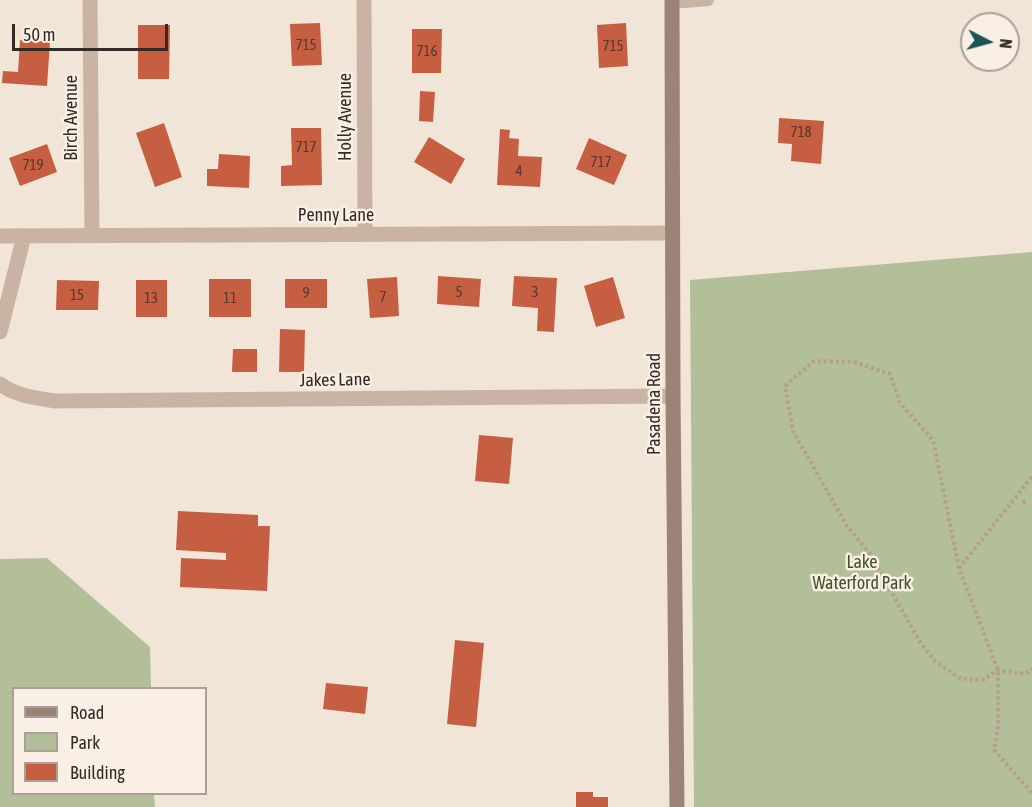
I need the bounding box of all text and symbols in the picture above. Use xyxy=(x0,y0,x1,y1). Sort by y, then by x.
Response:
scale bar xyxy=(15,12,171,50)
north arrow xyxy=(960,12,1020,72)
text: 50 m xyxy=(23,24,55,45)
house number: 715 xyxy=(295,36,317,54)
house number: 715 xyxy=(602,37,624,55)
text: N xyxy=(996,38,1015,49)
house number: 716 xyxy=(416,42,438,60)
street label: Holly Avenue xyxy=(334,73,356,161)
street label: Birch Avenue xyxy=(60,75,82,161)
house number: 718 xyxy=(790,123,812,141)
house number: 717 xyxy=(295,138,317,156)
house number: 717 xyxy=(590,153,612,171)
house number: 719 xyxy=(22,156,44,174)
house number: 4 xyxy=(515,162,523,180)
street label: Penny Lane xyxy=(298,204,374,226)
house number: 5 xyxy=(455,283,463,301)
house number: 3 xyxy=(531,283,539,301)
house number: 9 xyxy=(302,284,310,302)
house number: 15 xyxy=(70,286,84,304)
house number: 7 xyxy=(379,288,387,306)
house number: 13 xyxy=(144,289,158,307)
house number: 11 xyxy=(223,289,237,307)
street label: Pasadena Road xyxy=(643,353,665,455)
street label: Jakes Lane xyxy=(299,369,371,391)
park label: Lake Waterford Park xyxy=(813,551,911,594)
legend xyxy=(12,687,207,795)
text: Road xyxy=(70,702,104,723)
text: Park xyxy=(70,732,100,753)
text: Building xyxy=(70,762,125,783)

